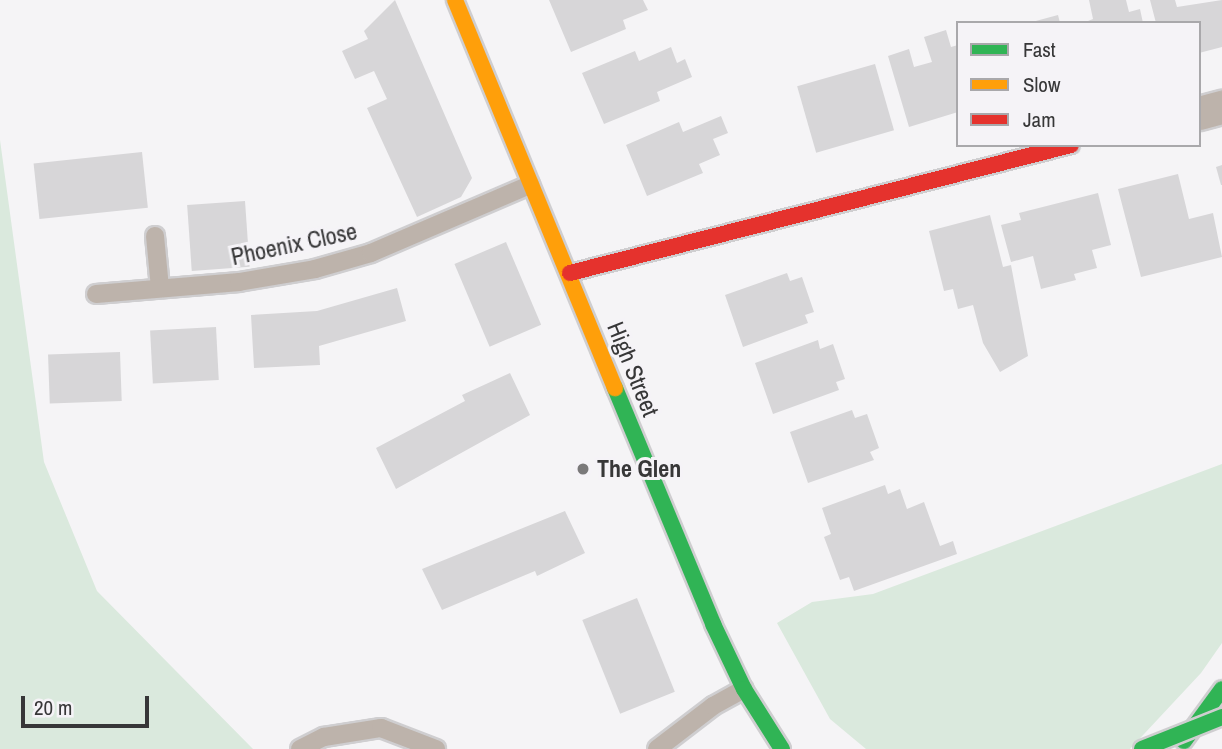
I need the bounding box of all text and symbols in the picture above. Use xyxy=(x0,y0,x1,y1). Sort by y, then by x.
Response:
legend xyxy=(956,21,1201,147)
text: Fast xyxy=(1023,35,1056,64)
text: Slow xyxy=(1023,70,1060,99)
text: Jam xyxy=(1023,105,1056,134)
street label: Phoenix Close xyxy=(228,217,360,271)
street label: High Street xyxy=(601,317,665,421)
place label: The Glen xyxy=(597,455,681,483)
marker: The Glen xyxy=(575,461,591,477)
scale bar xyxy=(24,682,152,726)
text: 20 m xyxy=(34,693,72,722)

